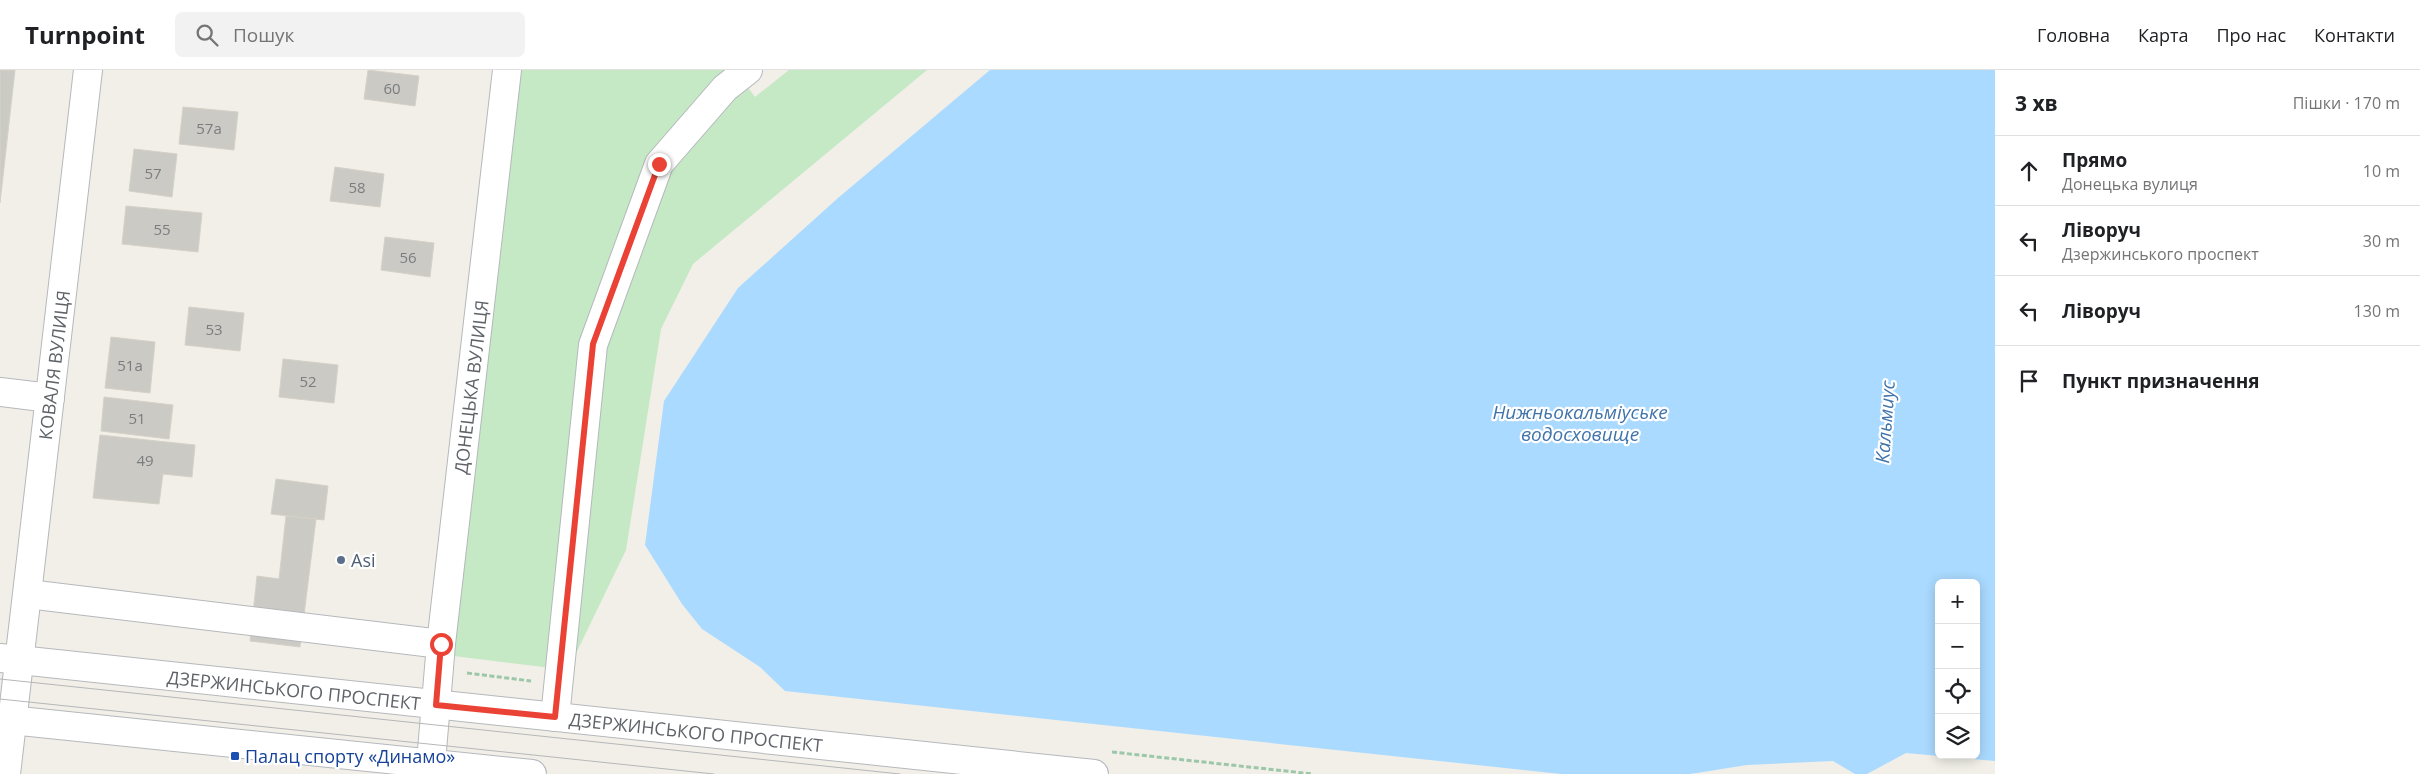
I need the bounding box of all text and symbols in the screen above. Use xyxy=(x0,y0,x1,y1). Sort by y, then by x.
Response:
search box xyxy=(175,12,525,57)
text: Turnpoint xyxy=(25,18,145,51)
icon: search xyxy=(193,21,221,49)
text: Пошук xyxy=(233,22,294,48)
text: Головна xyxy=(2037,23,2110,47)
text: Карта xyxy=(2138,23,2188,47)
text: Про нас xyxy=(2216,23,2286,47)
text: Контакти xyxy=(2314,23,2395,47)
house number: 60 xyxy=(383,78,401,98)
text: 3 хв xyxy=(2015,89,2058,117)
text: Пішки · 170 m xyxy=(2293,92,2400,114)
house number: 57а xyxy=(196,118,222,138)
text: Прямо xyxy=(2062,147,2127,173)
route end xyxy=(648,153,671,176)
icon: ahead xyxy=(2015,157,2043,185)
text: 10 m xyxy=(2363,160,2400,182)
house number: 57 xyxy=(144,163,162,183)
text: Донецька вулиця xyxy=(2062,173,2198,195)
house number: 58 xyxy=(348,177,366,197)
text: Ліворуч xyxy=(2062,217,2141,243)
house number: 55 xyxy=(153,219,171,239)
icon: left xyxy=(2015,227,2043,255)
text: 30 m xyxy=(2363,230,2400,252)
text: Дзержинського проспект xyxy=(2062,243,2259,265)
house number: 56 xyxy=(399,247,417,267)
street label: КОВАЛЯ ВУЛИЦЯ xyxy=(33,289,75,441)
icon: left xyxy=(2015,297,2043,325)
text: Ліворуч xyxy=(2062,298,2141,324)
street label: ДОНЕЦЬКА ВУЛИЦЯ xyxy=(448,299,494,475)
text: 130 m xyxy=(2354,300,2400,322)
house number: 53 xyxy=(205,319,223,339)
house number: 51а xyxy=(117,355,143,375)
icon: arrive xyxy=(2015,367,2043,395)
text: Пункт призначення xyxy=(2062,368,2260,394)
house number: 52 xyxy=(299,371,317,391)
water label: Кальмиус xyxy=(1869,379,1901,464)
water label: Нижньокальміуське водосховище xyxy=(1492,399,1668,447)
house number: 51 xyxy=(128,408,146,428)
house number: 49 xyxy=(136,450,154,470)
place label: Asi xyxy=(351,548,376,572)
marker: Asi xyxy=(335,554,347,566)
map controls xyxy=(1935,579,1980,759)
button: + xyxy=(1935,579,1980,624)
button: − xyxy=(1935,624,1980,669)
route start xyxy=(430,633,453,656)
street label: ДЗЕРЖИНСЬКОГО ПРОСПЕКТ xyxy=(166,665,422,715)
button: locate xyxy=(1935,669,1980,714)
street label: ДЗЕРЖИНСЬКОГО ПРОСПЕКТ xyxy=(568,707,824,757)
button: layers xyxy=(1935,714,1980,759)
place label: Палац спорту «Динамо» xyxy=(245,744,455,768)
marker: Палац спорту «Динамо» xyxy=(229,750,241,762)

